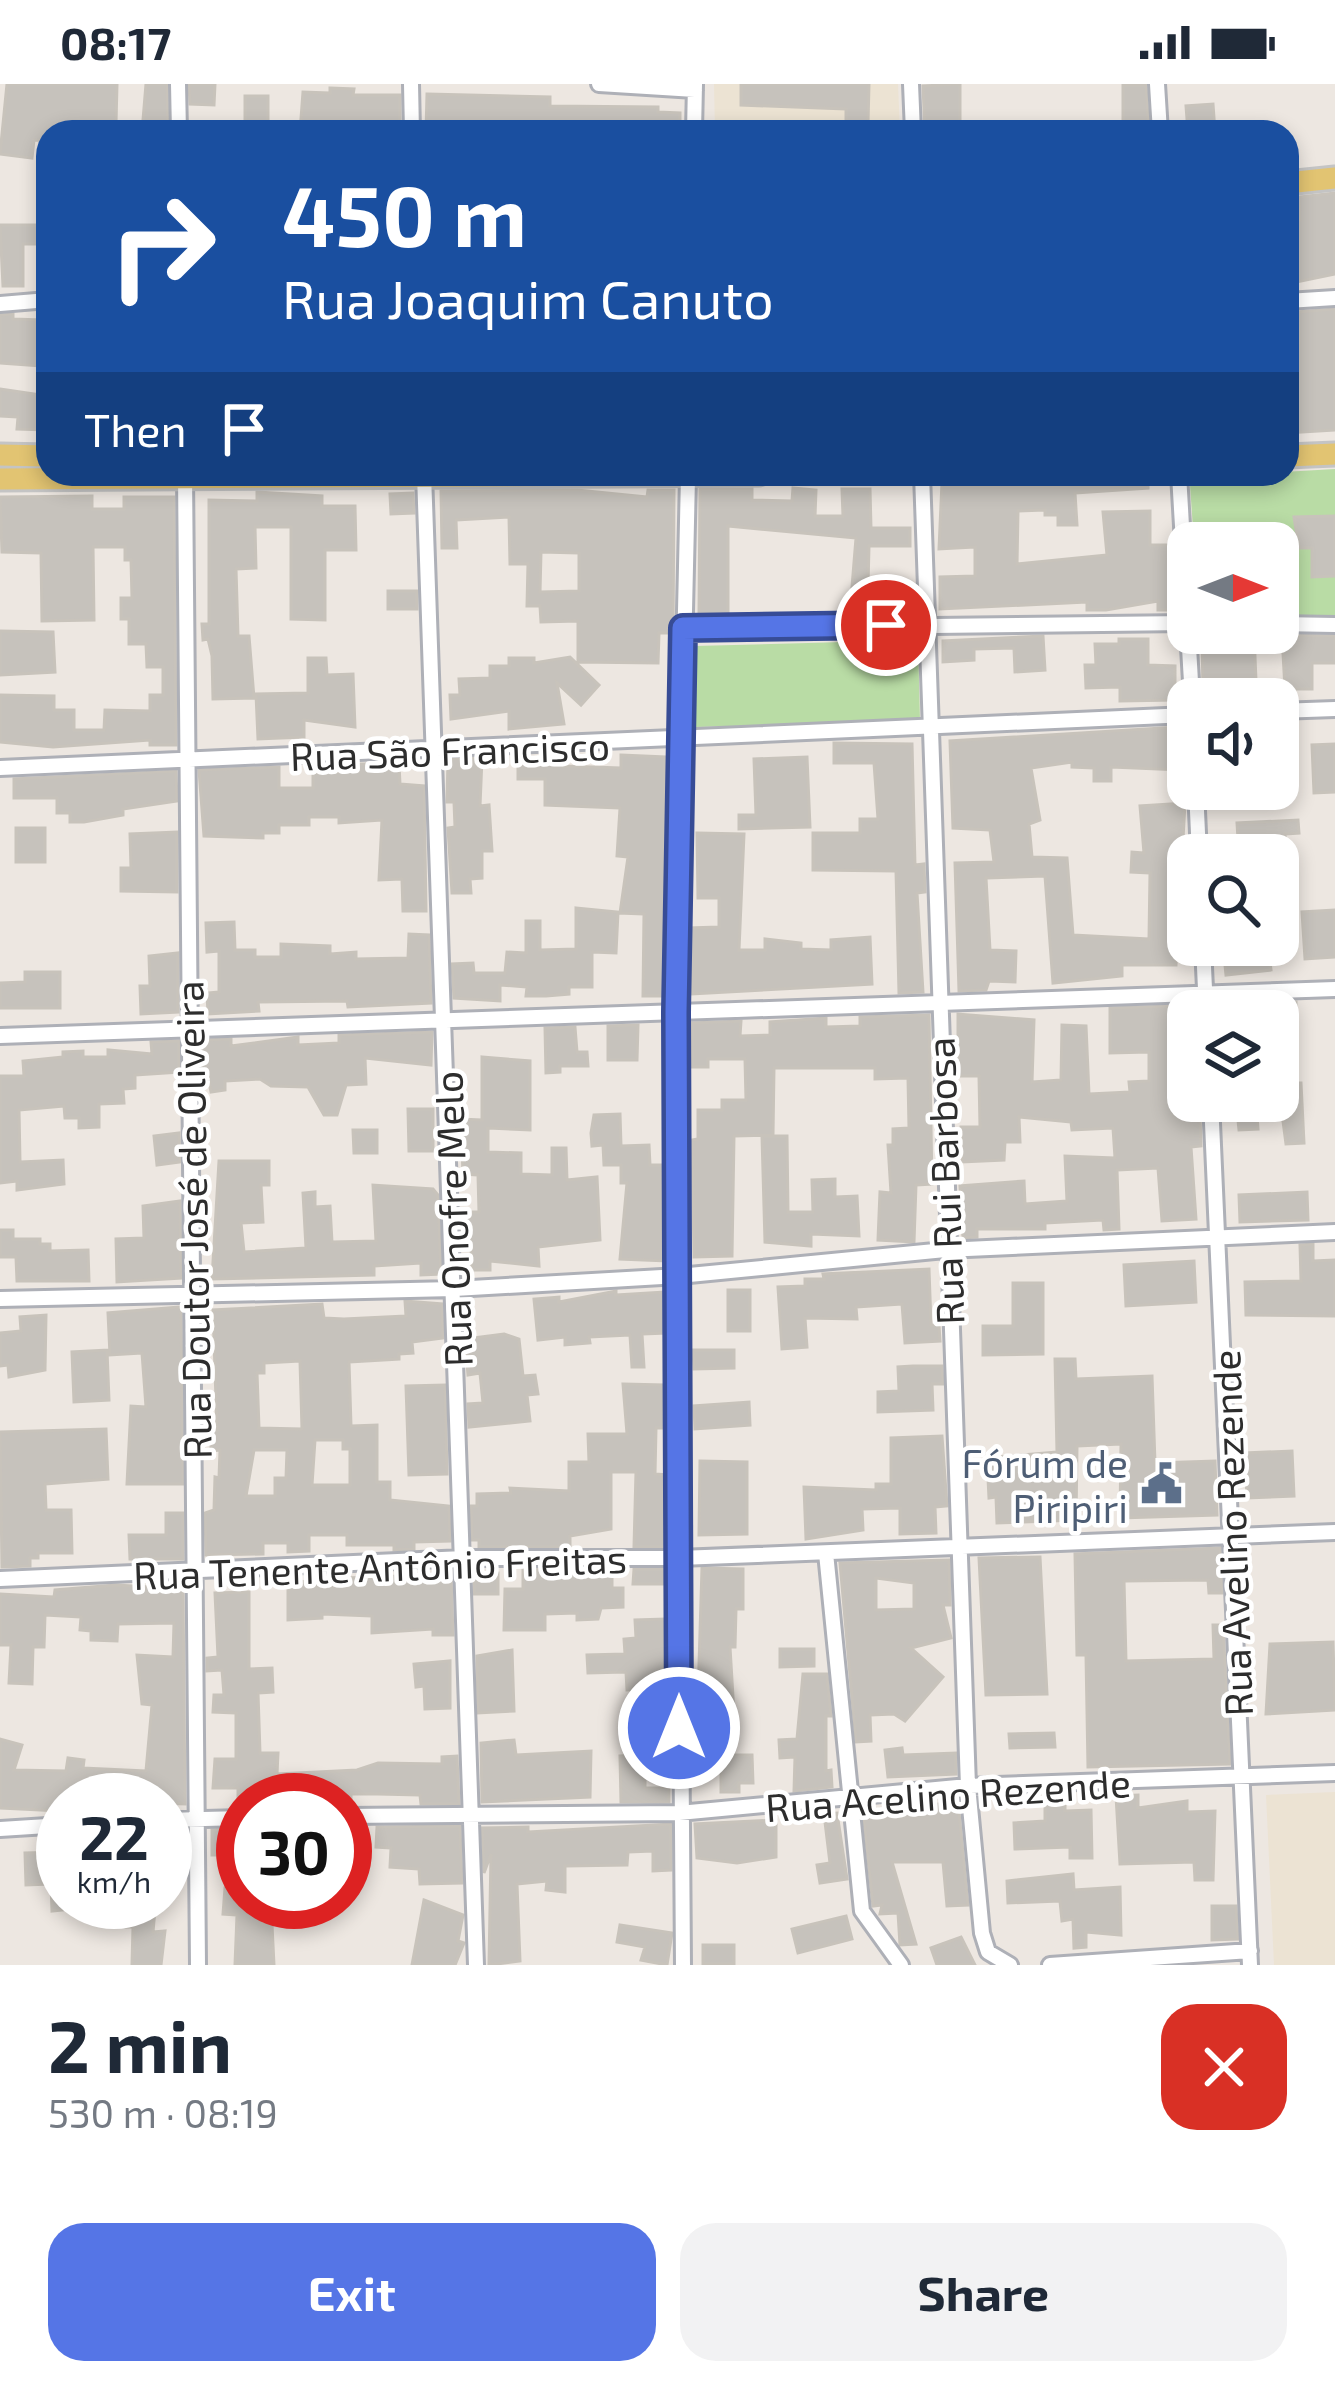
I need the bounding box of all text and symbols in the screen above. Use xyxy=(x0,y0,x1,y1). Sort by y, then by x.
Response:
text: 08:17 xyxy=(60,15,171,69)
text: 450 m xyxy=(282,163,527,264)
icon: right xyxy=(84,168,240,324)
text: Rua Joaquim Canuto xyxy=(282,265,774,330)
icon: arrive xyxy=(211,396,277,462)
text: Then xyxy=(84,402,187,456)
north arrow xyxy=(1167,522,1299,654)
map controls xyxy=(1167,522,1299,1122)
pin xyxy=(835,574,937,676)
icon: arrive xyxy=(853,592,919,658)
button: sound xyxy=(1167,678,1299,810)
street label: Rua São Francisco xyxy=(289,721,611,779)
button: search xyxy=(1167,834,1299,966)
street label: Rua Doutor José de Oliveira xyxy=(164,980,220,1460)
button: layers xyxy=(1167,990,1299,1122)
street label: Rua Rui Barbosa xyxy=(915,1036,973,1326)
street label: Rua Onofre Melo xyxy=(423,1070,481,1368)
street label: Rua Avelino Rezende xyxy=(1201,1349,1261,1717)
place label: Fórum de Piripiri xyxy=(961,1439,1128,1531)
public building icon: Fórum de Piripiri xyxy=(1139,1461,1185,1507)
street label: Rua Tenente Antônio Freitas xyxy=(132,1534,628,1598)
position arrow xyxy=(616,1665,742,1791)
street label: Rua Acelino Rezende xyxy=(764,1758,1132,1830)
speed limit sign: 30 xyxy=(216,1773,372,1929)
text: 22 xyxy=(79,1800,149,1872)
text: km/h xyxy=(77,1863,151,1899)
text: 2 min xyxy=(48,2001,232,2087)
button: close xyxy=(1161,2004,1287,2130)
text: 530 m · 08:19 xyxy=(48,2089,278,2136)
button: Exit xyxy=(48,2223,656,2361)
button: Share xyxy=(680,2223,1287,2361)

